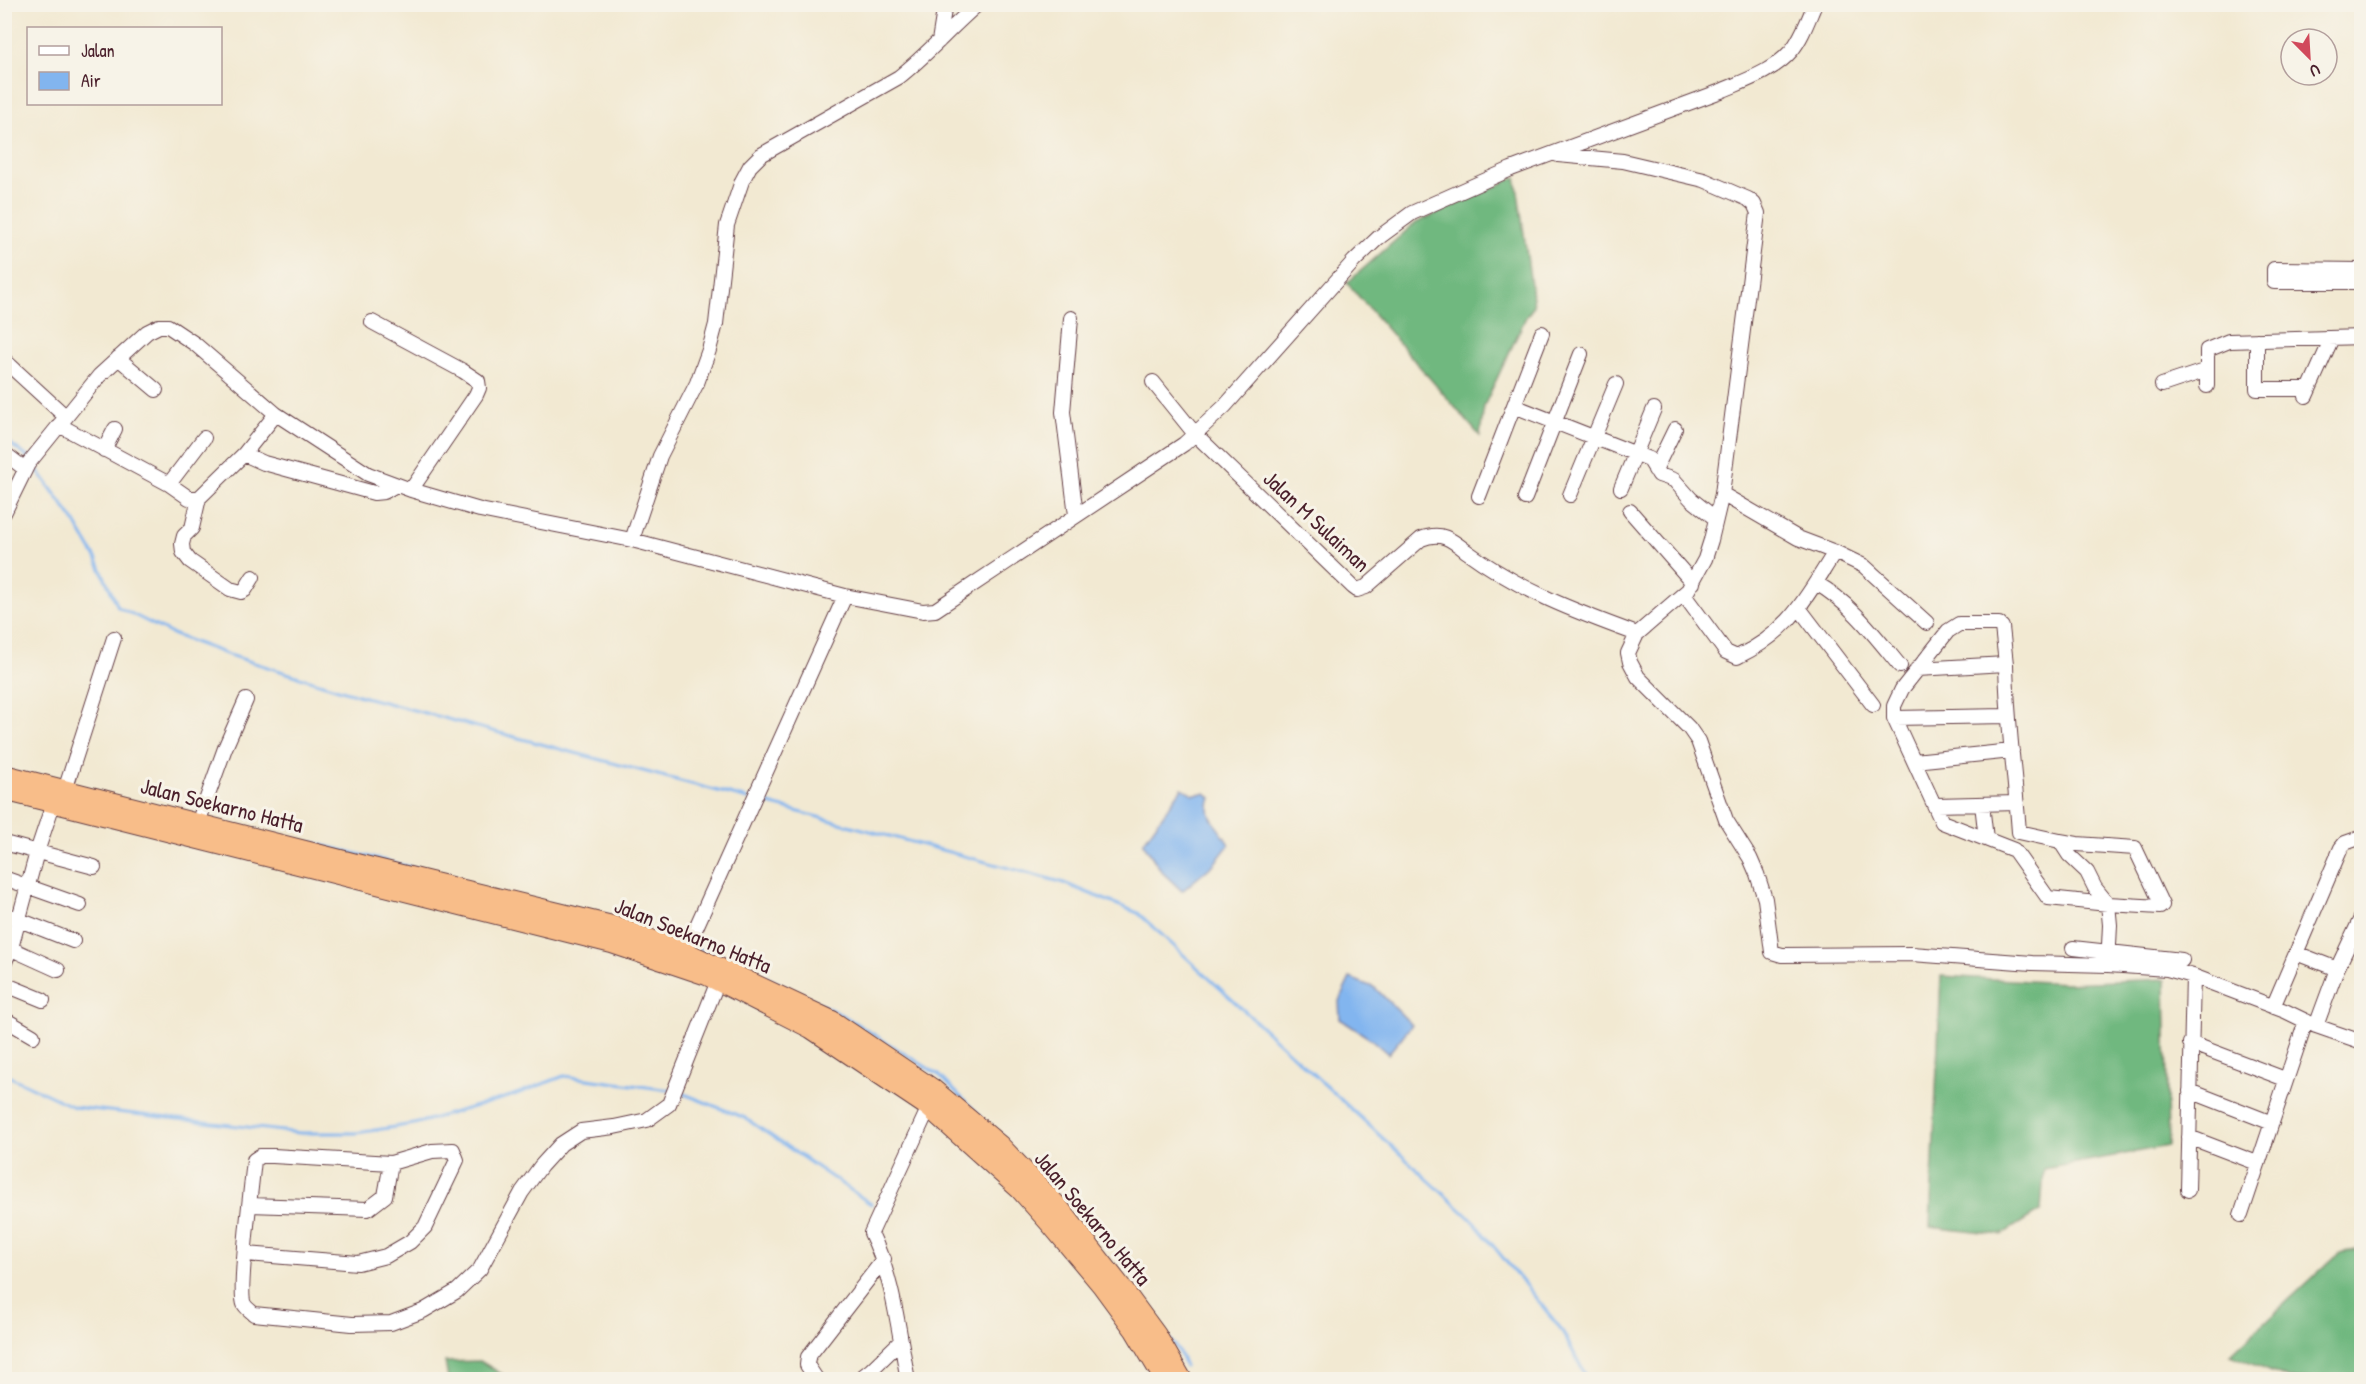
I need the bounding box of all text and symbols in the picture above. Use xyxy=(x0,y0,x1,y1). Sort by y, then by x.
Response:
legend xyxy=(27,27,222,105)
north arrow xyxy=(2279,27,2339,87)
text: Jalan xyxy=(81,38,115,63)
text: U xyxy=(2306,59,2324,83)
text: Air xyxy=(81,68,101,93)
street label: Jalan M Sulaiman xyxy=(1257,464,1377,578)
street label: Jalan Soekarno Hatta xyxy=(137,770,307,840)
street label: Jalan Soekarno Hatta xyxy=(610,890,776,980)
street label: Jalan Soekarno Hatta xyxy=(1028,1144,1158,1292)

